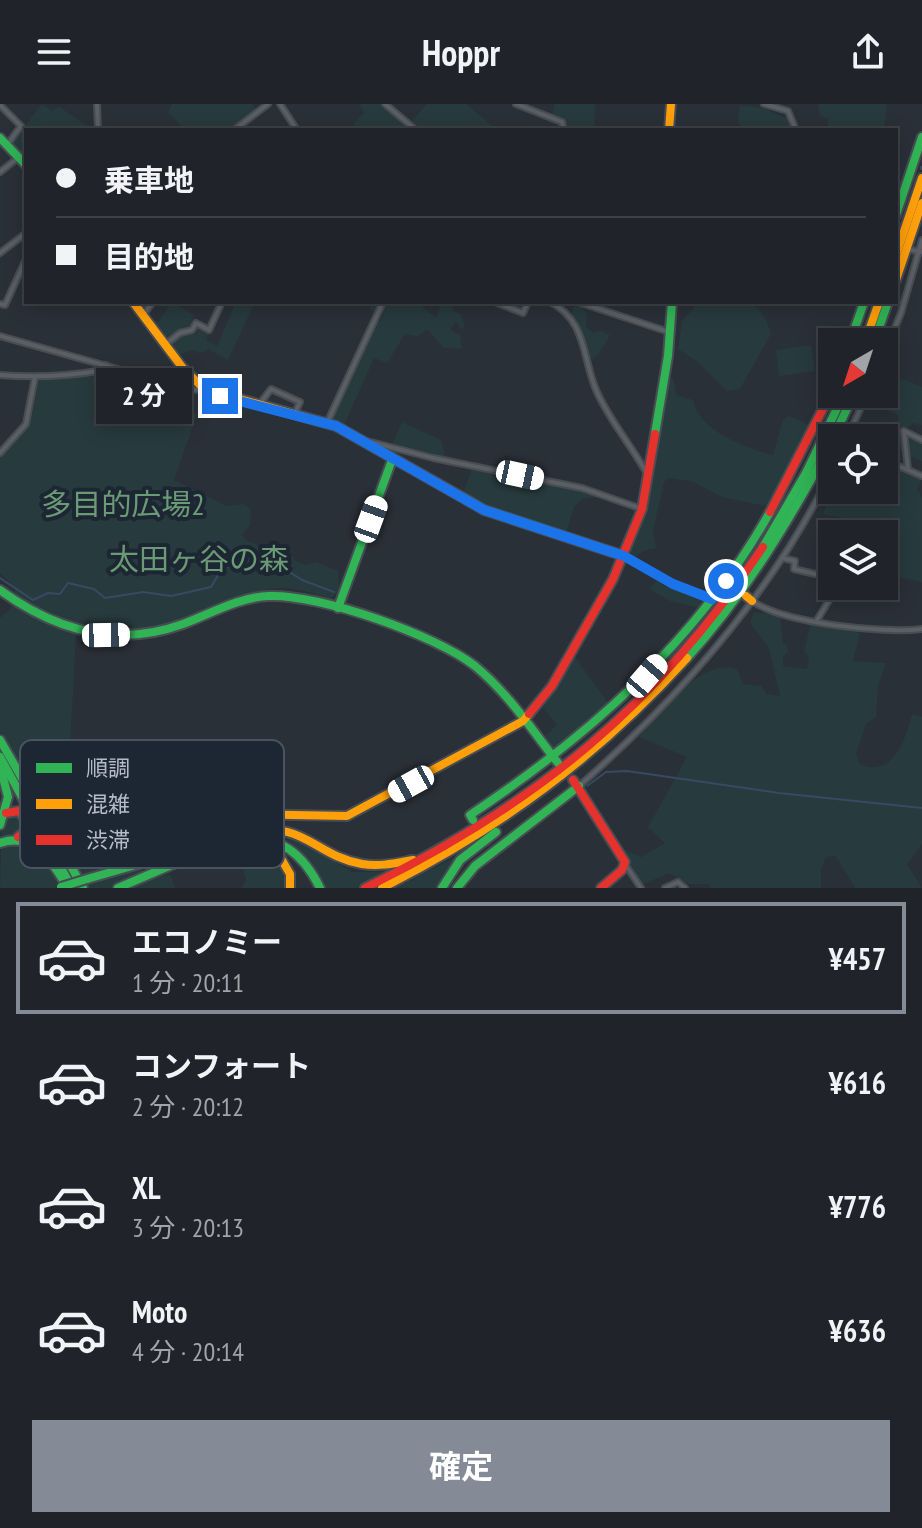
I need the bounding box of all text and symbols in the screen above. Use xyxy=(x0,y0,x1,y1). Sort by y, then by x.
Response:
text: Hoppr xyxy=(422,29,500,76)
icon: menu xyxy=(32,30,76,74)
icon: share xyxy=(846,30,890,74)
text: 乗車地 xyxy=(104,160,194,199)
text: 目的地 xyxy=(104,237,194,276)
north arrow xyxy=(818,328,898,408)
map controls xyxy=(818,328,898,600)
callout: 2 分 xyxy=(96,368,192,424)
route end xyxy=(202,378,238,414)
text: 2 分 xyxy=(122,379,166,412)
button: locate xyxy=(818,424,898,504)
car xyxy=(494,458,546,492)
park label: 多目的広場2 xyxy=(41,484,205,523)
car xyxy=(352,492,390,546)
button: layers xyxy=(818,520,898,600)
park label: 太田ヶ谷の森 xyxy=(109,539,289,578)
route start xyxy=(708,563,744,599)
car xyxy=(82,623,130,647)
car xyxy=(622,650,672,702)
legend xyxy=(20,740,284,868)
text: 順調 xyxy=(86,754,130,782)
car xyxy=(384,762,438,806)
text: 混雑 xyxy=(86,790,130,818)
text: 渋滞 xyxy=(86,826,130,854)
icon: car xyxy=(36,922,108,994)
text: エコノミー xyxy=(132,922,282,961)
text: ¥457 xyxy=(829,939,886,978)
text: 1 分 · 20:11 xyxy=(132,966,244,999)
icon: car xyxy=(36,1046,108,1118)
text: コンフォート xyxy=(132,1046,311,1085)
text: ¥616 xyxy=(829,1063,886,1102)
text: 2 分 · 20:12 xyxy=(132,1090,244,1123)
text: XL xyxy=(132,1168,161,1207)
icon: car xyxy=(36,1170,108,1242)
text: ¥776 xyxy=(829,1187,886,1226)
text: 3 分 · 20:13 xyxy=(132,1211,244,1244)
text: Moto xyxy=(132,1292,187,1331)
icon: car xyxy=(36,1294,108,1366)
text: ¥636 xyxy=(829,1311,886,1350)
text: 4 分 · 20:14 xyxy=(132,1335,244,1368)
button: 確定 xyxy=(32,1420,890,1512)

